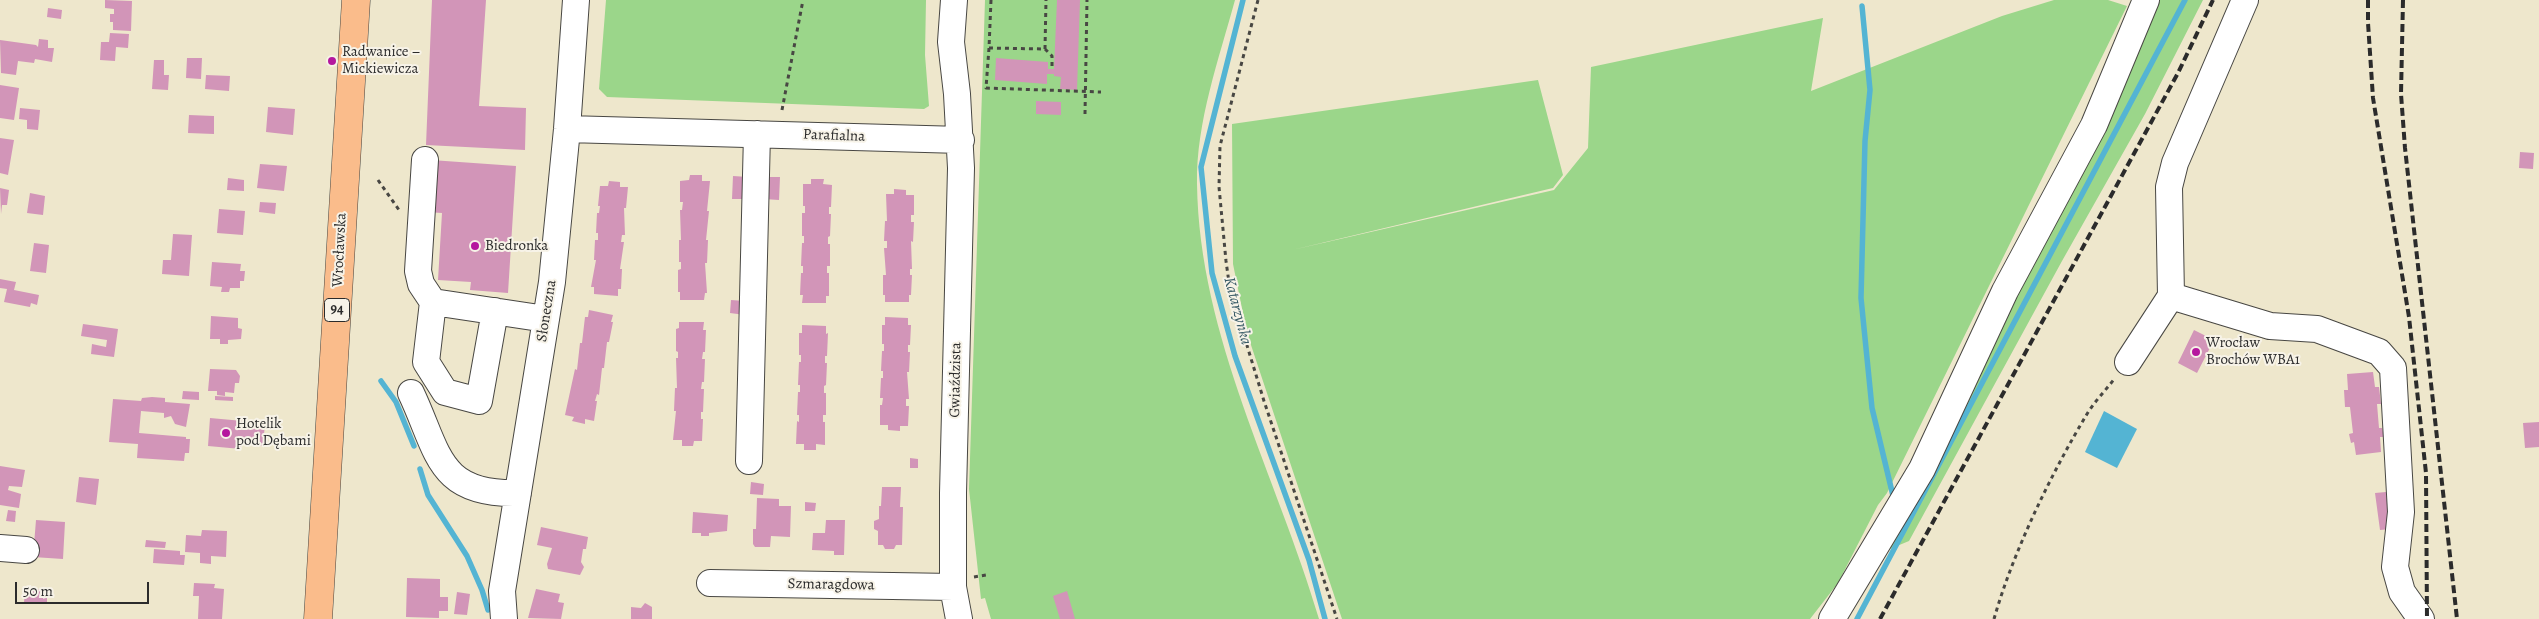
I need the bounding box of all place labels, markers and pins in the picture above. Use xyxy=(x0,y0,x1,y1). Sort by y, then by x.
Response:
place label: Radwanice – Mickiewicza xyxy=(342,43,421,78)
marker: Radwanice – Mickiewicza xyxy=(326,55,338,67)
place label: Biedronka xyxy=(485,237,548,255)
marker: Biedronka xyxy=(469,240,481,252)
place label: Wrocław Brochów WBA1 xyxy=(2206,334,2300,369)
marker: Wrocław Brochów WBA1 xyxy=(2190,346,2202,358)
place label: Hotelik pod Dębami xyxy=(236,415,311,450)
marker: Hotelik pod Dębami xyxy=(220,427,232,439)

